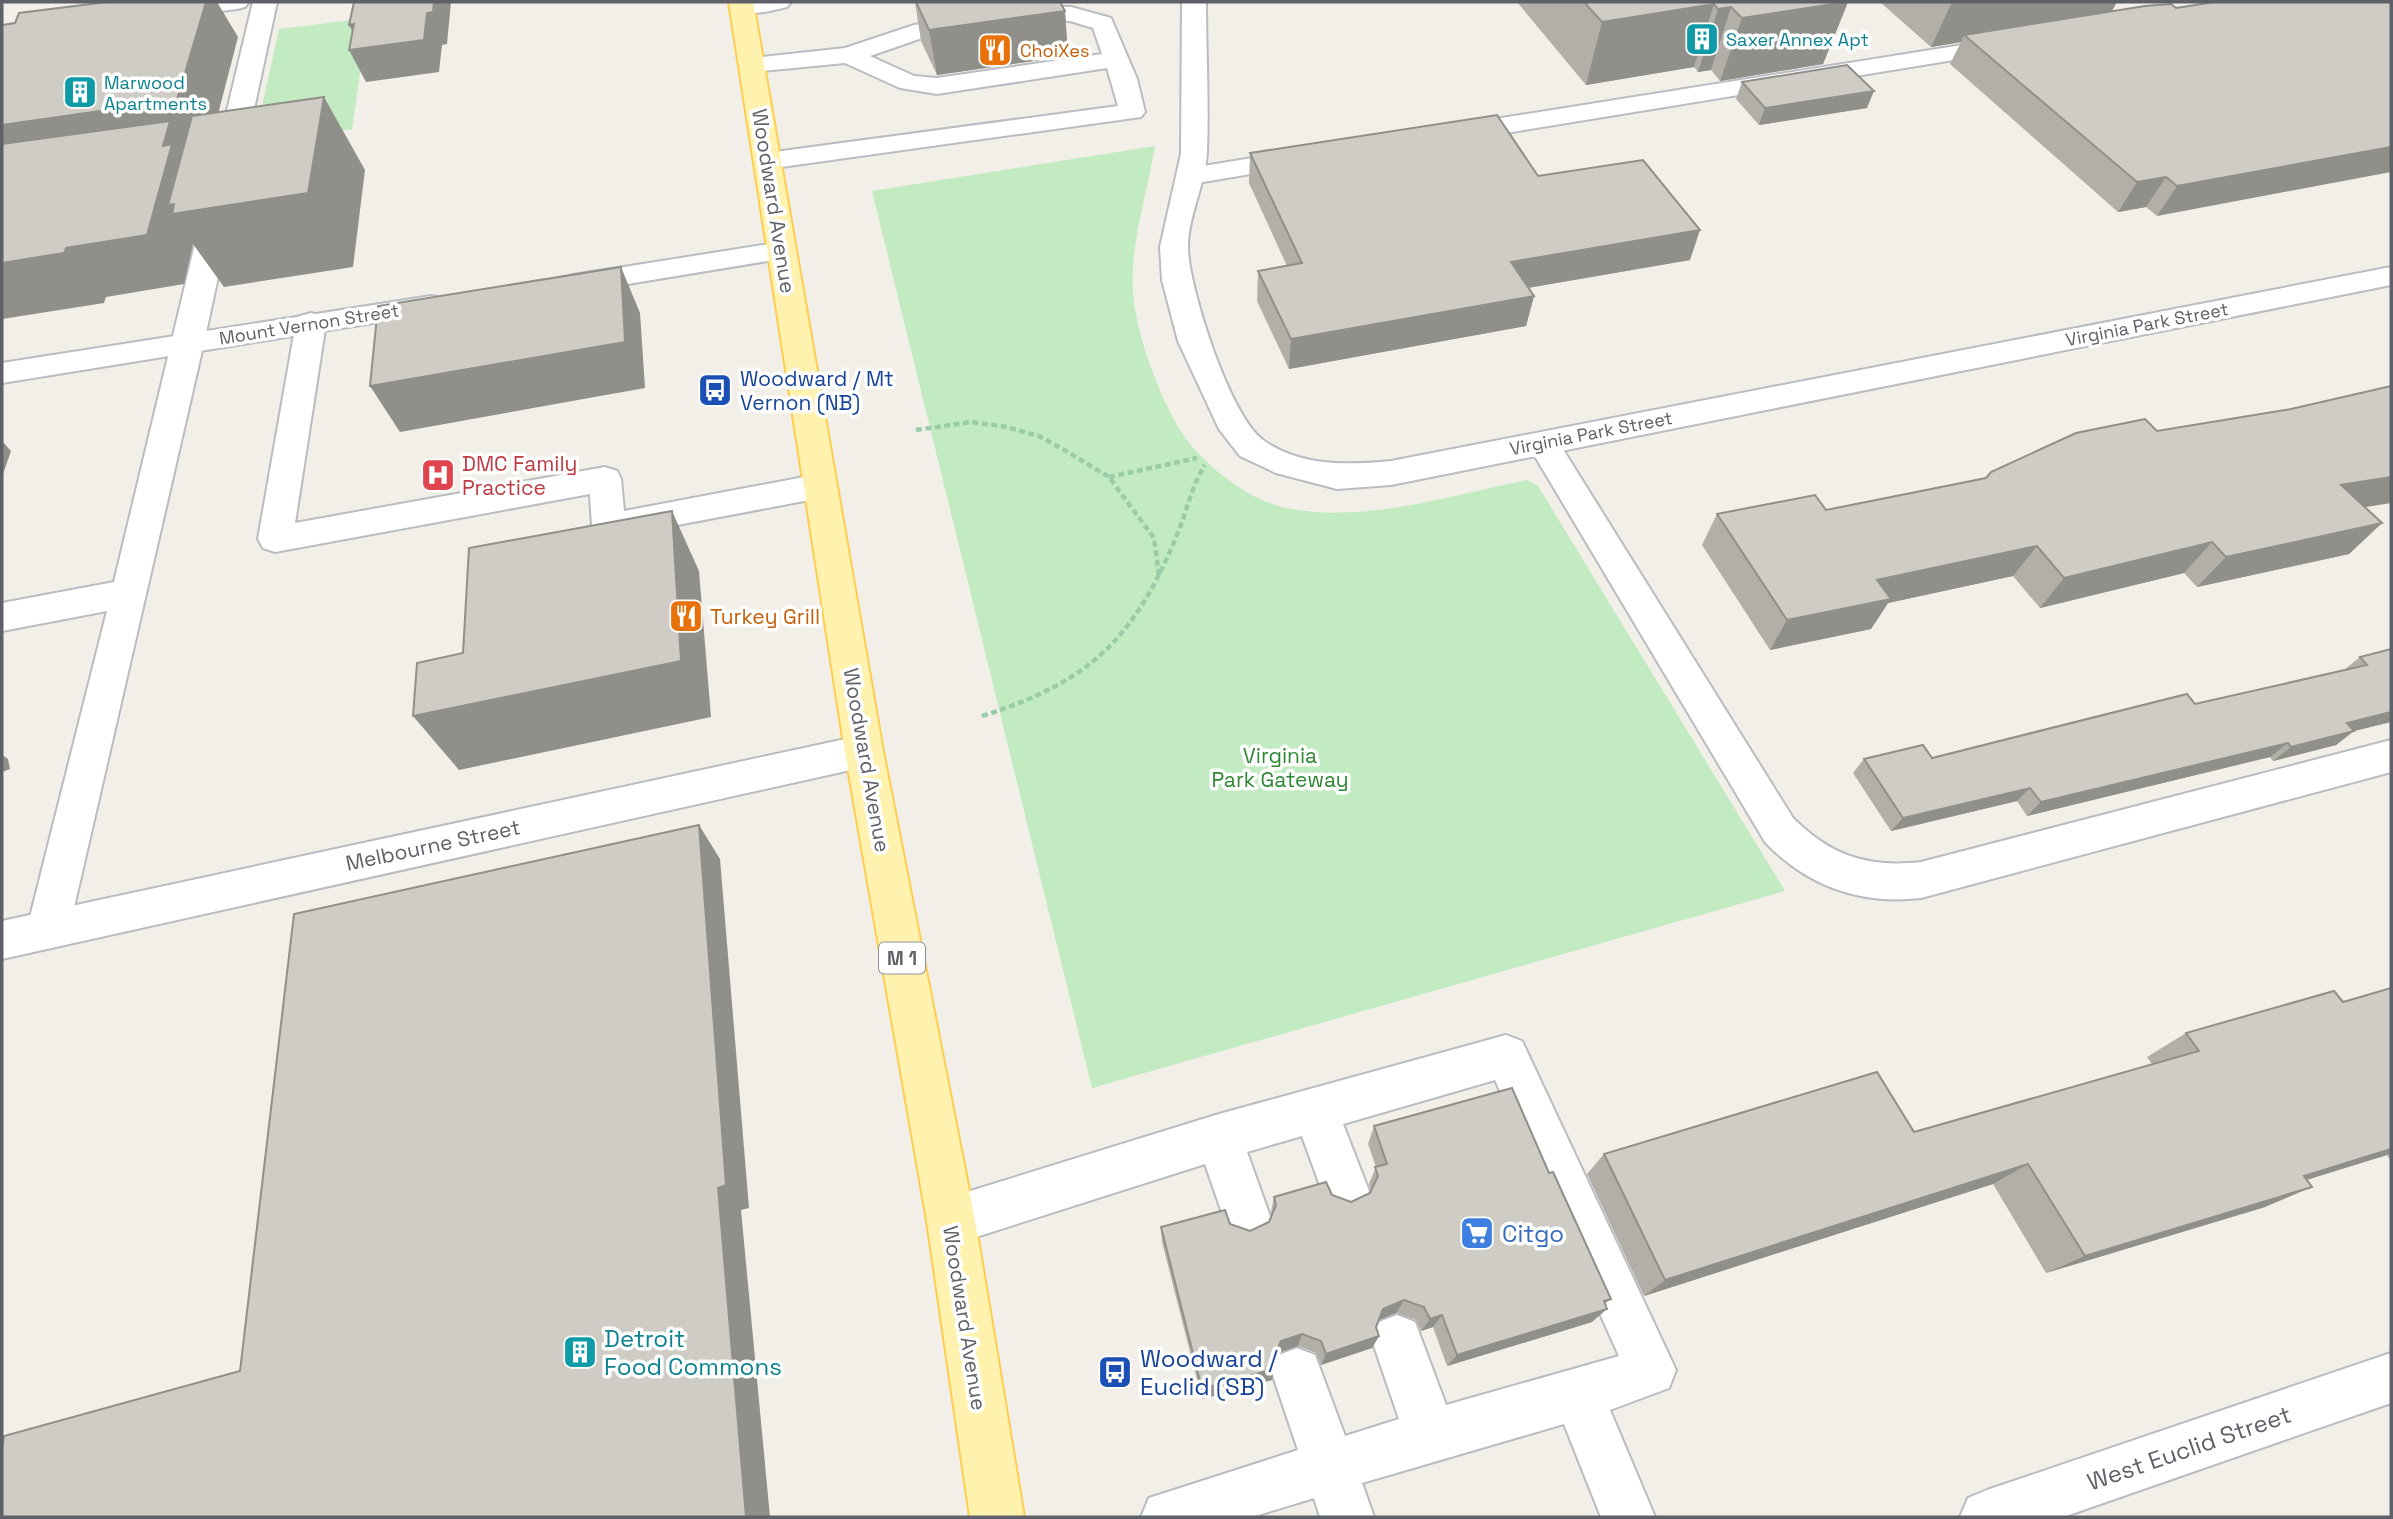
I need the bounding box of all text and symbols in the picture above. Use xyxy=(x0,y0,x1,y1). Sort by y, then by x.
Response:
building icon: Saxer Annex Apt xyxy=(1683,20,1721,58)
place label: Saxer Annex Apt xyxy=(1726,28,1869,51)
restaurant icon: ChoiXes xyxy=(976,31,1014,69)
place label: ChoiXes xyxy=(1020,39,1089,62)
place label: Marwood Apartments xyxy=(104,71,207,115)
building icon: Marwood Apartments xyxy=(61,73,99,111)
street label: Woodward Avenue xyxy=(746,107,802,295)
street label: Virginia Park Street xyxy=(2064,297,2230,351)
street label: Mount Vernon Street xyxy=(217,298,401,350)
place label: Woodward / Mt Vernon (NB) xyxy=(740,365,894,416)
bus stop icon: Woodward / Mt Vernon (NB) xyxy=(696,371,734,409)
street label: Virginia Park Street xyxy=(1508,406,1674,460)
place label: DMC Family Practice xyxy=(462,450,577,501)
hospital icon: DMC Family Practice xyxy=(419,456,457,494)
restaurant icon: Turkey Grill xyxy=(667,597,705,635)
place label: Turkey Grill xyxy=(710,603,820,630)
street label: Woodward Avenue xyxy=(838,666,896,854)
park label: Virginia Park Gateway xyxy=(1211,742,1349,793)
street label: Melbourne Street xyxy=(343,813,523,877)
road number: M 1 xyxy=(879,942,925,974)
supermarket icon: Citgo xyxy=(1458,1214,1496,1252)
place label: Citgo xyxy=(1502,1218,1564,1249)
street label: Woodward Avenue xyxy=(937,1224,993,1412)
place label: Detroit Food Commons xyxy=(604,1323,782,1382)
building icon: Detroit Food Commons xyxy=(561,1333,599,1371)
place label: Woodward / Euclid (SB) xyxy=(1140,1343,1278,1402)
bus stop icon: Woodward / Euclid (SB) xyxy=(1096,1353,1134,1391)
street label: West Euclid Street xyxy=(2083,1399,2295,1497)

